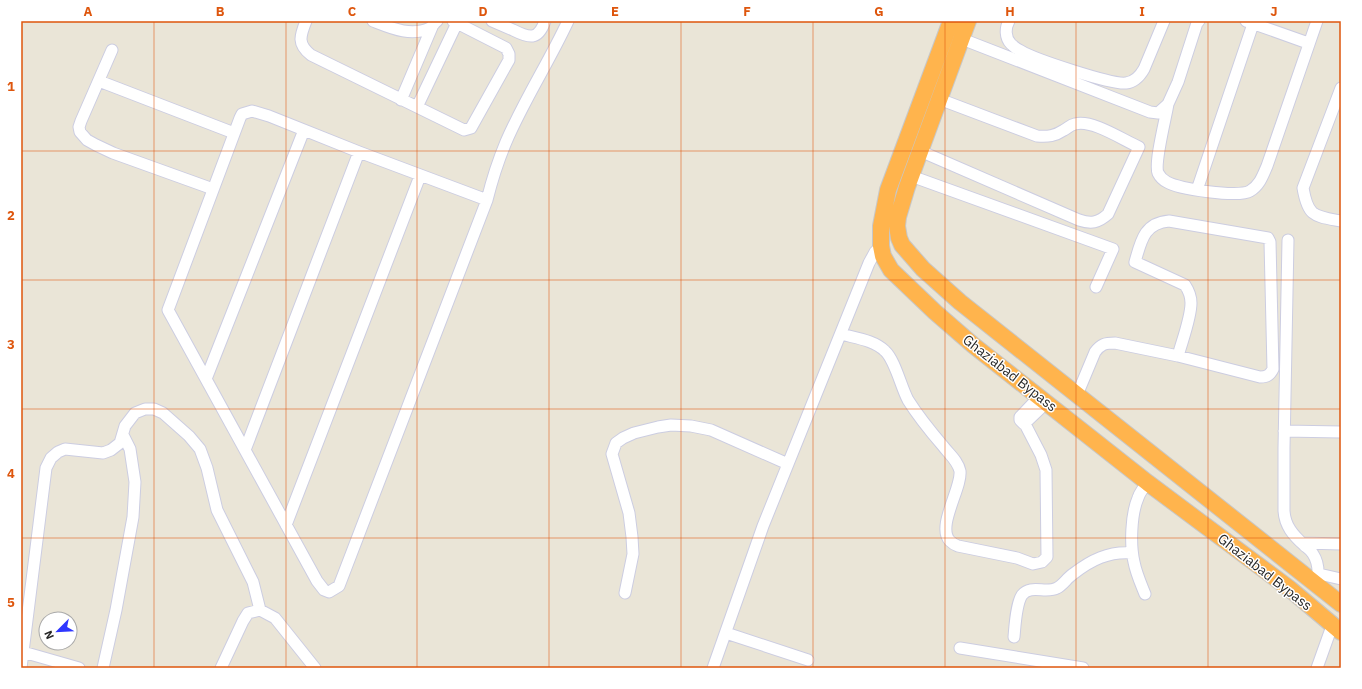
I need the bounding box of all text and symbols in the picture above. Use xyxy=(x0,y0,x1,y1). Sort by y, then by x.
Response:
text: A xyxy=(84,3,93,20)
text: B xyxy=(216,3,225,20)
text: C xyxy=(348,3,357,20)
text: D xyxy=(478,3,488,20)
text: E xyxy=(611,3,619,20)
text: F xyxy=(743,3,751,20)
text: G xyxy=(874,3,884,20)
text: H xyxy=(1005,3,1015,20)
text: I xyxy=(1139,3,1145,20)
text: J xyxy=(1270,3,1278,20)
text: 1 xyxy=(7,78,15,95)
text: 2 xyxy=(7,207,15,224)
street label: Ghaziabad Bypass xyxy=(959,331,1061,416)
text: 3 xyxy=(7,336,15,353)
text: 4 xyxy=(7,465,15,482)
street label: Ghaziabad Bypass xyxy=(1214,530,1316,615)
text: 5 xyxy=(7,594,15,611)
north arrow xyxy=(38,611,78,651)
text: N xyxy=(41,629,57,642)

